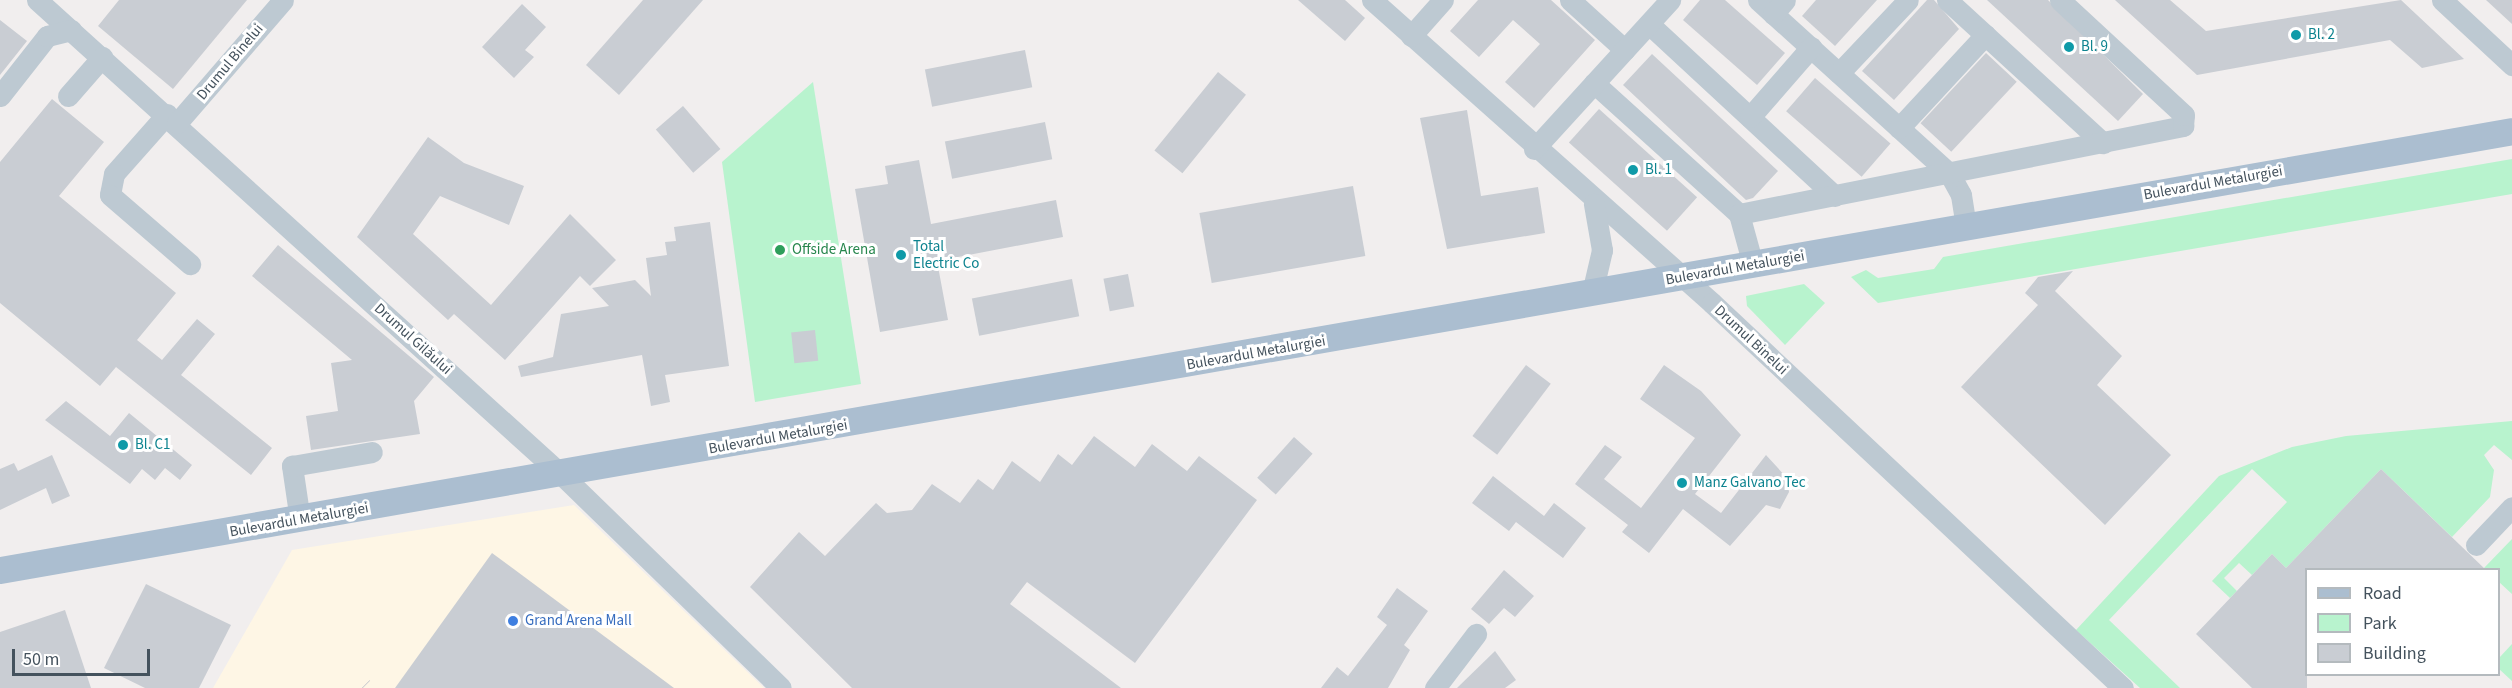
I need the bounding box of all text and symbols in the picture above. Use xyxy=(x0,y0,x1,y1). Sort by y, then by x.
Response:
street label: Drumul Binelui xyxy=(193,20,267,104)
place label: Bl. 2 xyxy=(2308,26,2335,44)
marker: Bl. 2 xyxy=(2289,28,2303,42)
place label: Bl. 9 xyxy=(2081,38,2108,56)
marker: Bl. 9 xyxy=(2062,40,2076,54)
place label: Bl. 1 xyxy=(1645,161,1672,179)
street label: Bulevardul Metalurgiei xyxy=(2142,162,2284,204)
marker: Bl. 1 xyxy=(1626,163,1640,177)
place label: Total Electric Co xyxy=(913,237,979,272)
place label: Offside Arena xyxy=(792,241,876,259)
marker: Offside Arena xyxy=(773,243,787,257)
street label: Bulevardul Metalurgiei xyxy=(1664,247,1806,289)
marker: Total Electric Co xyxy=(894,248,908,262)
street label: Drumul Gilăului xyxy=(370,299,456,379)
street label: Drumul Binelui xyxy=(1711,301,1791,379)
street label: Bulevardul Metalurgiei xyxy=(1185,332,1327,374)
street label: Bulevardul Metalurgiei xyxy=(707,416,849,458)
place label: Bl. C1 xyxy=(135,436,170,454)
marker: Bl. C1 xyxy=(116,438,130,452)
place label: Manz Galvano Tec xyxy=(1694,474,1806,492)
marker: Manz Galvano Tec xyxy=(1675,476,1689,490)
street label: Bulevardul Metalurgiei xyxy=(228,499,370,541)
legend xyxy=(2305,568,2500,676)
text: Road xyxy=(2363,581,2402,606)
text: Park xyxy=(2363,611,2397,636)
place label: Grand Arena Mall xyxy=(525,612,632,630)
marker: Grand Arena Mall xyxy=(506,614,520,628)
scale bar xyxy=(15,637,153,675)
text: Building xyxy=(2363,641,2426,666)
text: 50 m xyxy=(23,647,59,672)

